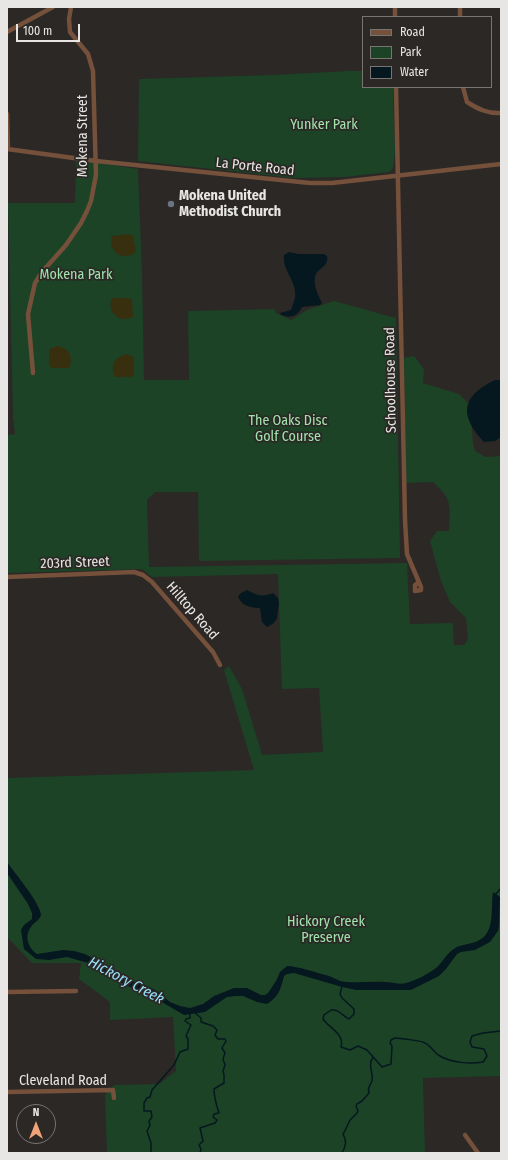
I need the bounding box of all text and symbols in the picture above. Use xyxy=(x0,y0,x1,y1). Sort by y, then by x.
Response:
scale bar xyxy=(18,16,82,42)
legend xyxy=(362,16,492,88)
text: 100 m xyxy=(23,24,52,38)
text: Road xyxy=(400,25,425,39)
text: Park xyxy=(400,45,421,59)
text: Water xyxy=(400,65,428,79)
street label: Mokena Street xyxy=(75,95,91,177)
park label: Yunker Park xyxy=(290,117,358,133)
street label: La Porte Road xyxy=(215,155,295,179)
place label: Mokena United Methodist Church xyxy=(179,188,281,220)
marker: Mokena United Methodist Church xyxy=(166,199,176,209)
park label: Mokena Park xyxy=(39,267,113,283)
street label: Schoolhouse Road xyxy=(382,327,400,433)
park label: The Oaks Disc Golf Course xyxy=(249,413,327,446)
street label: 203rd Street xyxy=(40,553,110,573)
street label: Hilltop Road xyxy=(162,579,222,643)
park label: Hickory Creek Preserve xyxy=(287,914,365,946)
water label: Hickory Creek xyxy=(85,953,167,1009)
street label: Cleveland Road xyxy=(19,1073,107,1089)
north arrow xyxy=(16,1104,56,1144)
text: N xyxy=(33,1106,39,1119)

